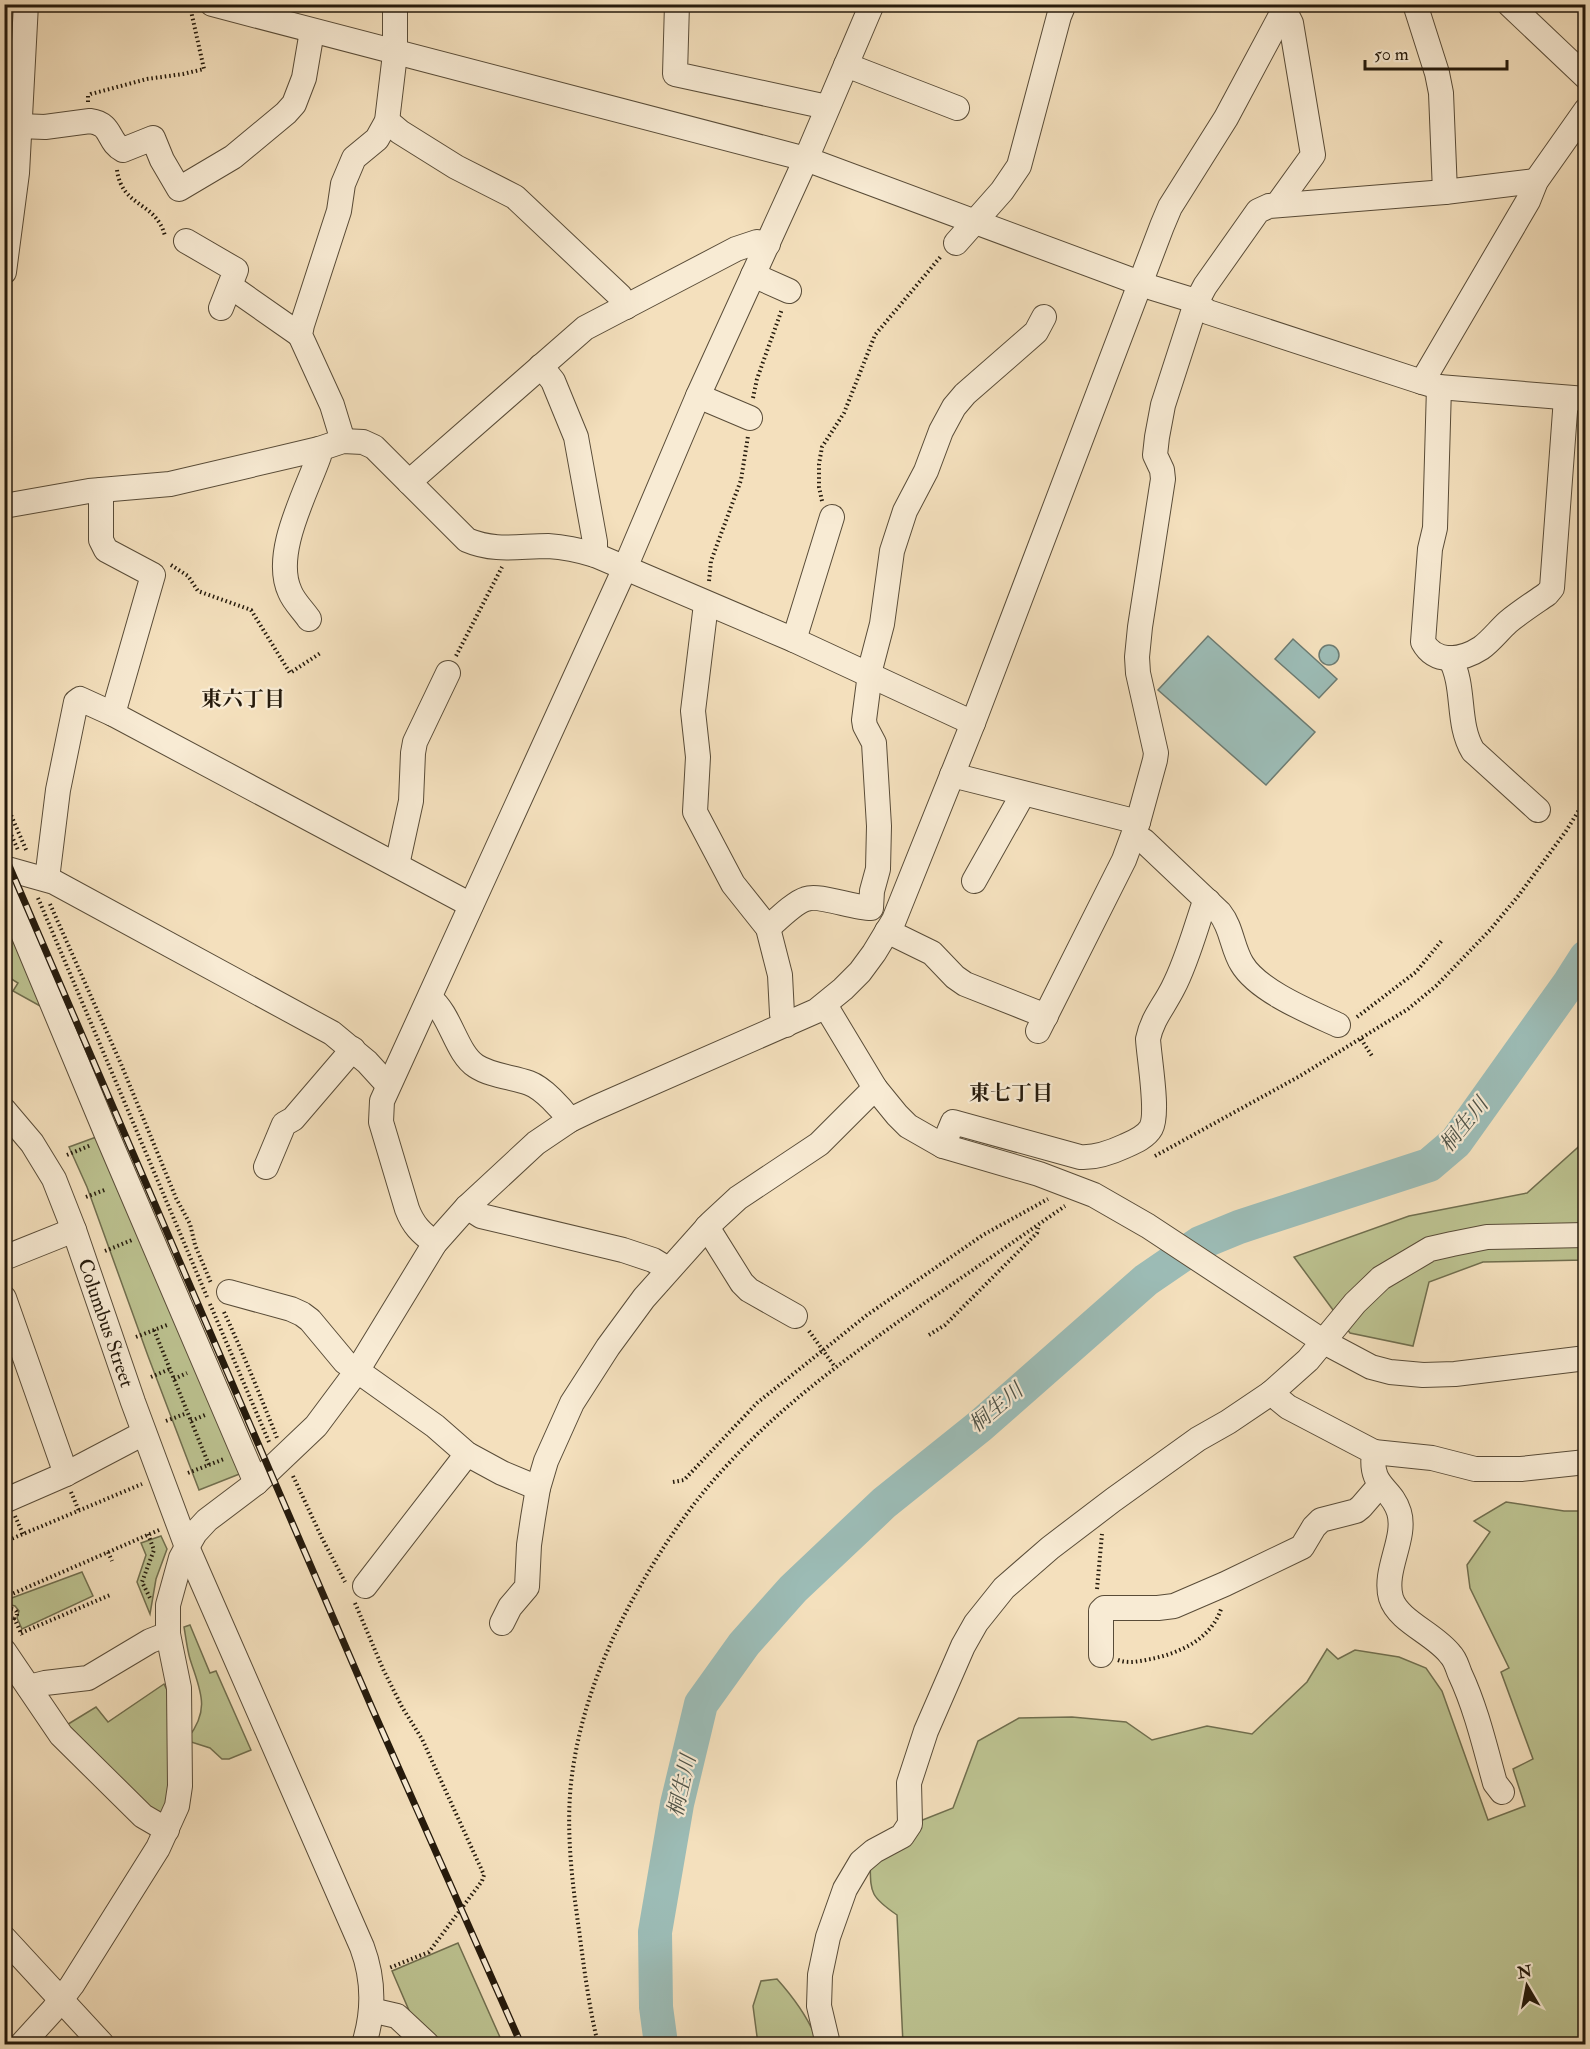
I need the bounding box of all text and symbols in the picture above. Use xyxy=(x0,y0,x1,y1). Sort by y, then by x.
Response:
scale bar xyxy=(1365,33,1508,71)
text: 50 m xyxy=(1374,43,1409,66)
district label: 東六丁目 xyxy=(201,686,285,713)
district label: 東七丁目 xyxy=(969,1080,1053,1107)
water label: 桐生川 xyxy=(1434,1090,1496,1158)
street label: Columbus Street xyxy=(72,1255,140,1391)
water label: 桐生川 xyxy=(963,1376,1030,1439)
water label: 桐生川 xyxy=(662,1750,703,1820)
north arrow xyxy=(1497,1956,1557,2016)
text: N xyxy=(1515,1961,1534,1983)

